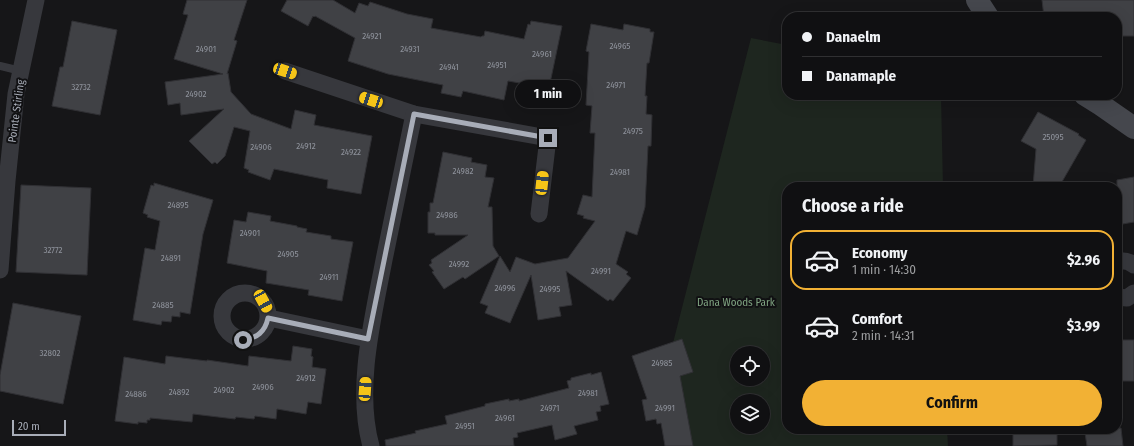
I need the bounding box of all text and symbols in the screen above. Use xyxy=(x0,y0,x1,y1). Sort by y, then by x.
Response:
text: Danaelm xyxy=(826,28,881,46)
house number: 24921 xyxy=(362,31,382,41)
house number: 24965 xyxy=(610,41,630,51)
house number: 24901 xyxy=(196,44,216,54)
house number: 24931 xyxy=(400,44,420,54)
house number: 24961 xyxy=(532,49,552,59)
house number: 24951 xyxy=(487,60,507,70)
car xyxy=(272,62,298,80)
house number: 24941 xyxy=(439,62,459,72)
text: Danamaple xyxy=(826,67,896,85)
street label: Pointe Stirling xyxy=(6,78,27,143)
callout: 1 min xyxy=(515,80,581,108)
house number: 24971 xyxy=(606,80,626,90)
house number: 32732 xyxy=(71,82,91,92)
text: 1 min xyxy=(534,86,562,101)
house number: 24902 xyxy=(186,89,206,99)
car xyxy=(358,91,384,109)
house number: 24975 xyxy=(623,126,643,136)
route end xyxy=(539,129,557,147)
house number: 25095 xyxy=(1042,132,1064,142)
house number: 24912 xyxy=(296,141,316,151)
house number: 24906 xyxy=(250,142,272,152)
house number: 24922 xyxy=(341,147,361,157)
house number: 24982 xyxy=(453,166,473,176)
house number: 24981 xyxy=(610,167,630,177)
car xyxy=(535,170,549,196)
text: Choose a ride xyxy=(802,195,904,217)
house number: 24895 xyxy=(167,200,189,210)
house number: 24986 xyxy=(436,210,458,220)
house number: 24901 xyxy=(240,228,260,238)
icon: car xyxy=(804,242,840,278)
text: Economy xyxy=(852,244,907,262)
house number: 32772 xyxy=(43,245,63,255)
house number: 24905 xyxy=(277,249,299,259)
text: $2.96 xyxy=(1067,251,1100,269)
house number: 24891 xyxy=(161,253,181,263)
house number: 24992 xyxy=(449,259,469,269)
text: 1 min · 14:30 xyxy=(852,262,916,277)
house number: 24991 xyxy=(591,266,611,276)
house number: 24911 xyxy=(319,272,339,282)
house number: 24996 xyxy=(494,283,516,293)
house number: 24995 xyxy=(540,284,560,294)
car xyxy=(252,288,274,314)
park label: Dana Woods Park xyxy=(697,296,776,309)
house number: 24885 xyxy=(152,300,174,310)
icon: car xyxy=(804,308,840,344)
text: Comfort xyxy=(852,310,903,328)
text: $3.99 xyxy=(1067,317,1100,335)
text: 2 min · 14:31 xyxy=(852,328,915,343)
route start xyxy=(234,331,252,349)
map controls xyxy=(730,346,770,434)
button: locate xyxy=(730,346,770,386)
house number: 32802 xyxy=(39,348,61,358)
house number: 24985 xyxy=(652,358,673,368)
house number: 24912 xyxy=(296,373,316,383)
car xyxy=(358,377,372,401)
button: Confirm xyxy=(802,380,1102,426)
house number: 24906 xyxy=(252,382,274,392)
house number: 24902 xyxy=(214,385,234,395)
house number: 24892 xyxy=(169,387,189,397)
house number: 24981 xyxy=(578,388,598,398)
house number: 24886 xyxy=(125,389,147,399)
button: layers xyxy=(730,394,770,434)
house number: 24971 xyxy=(540,403,560,413)
house number: 24991 xyxy=(655,403,675,413)
house number: 24961 xyxy=(495,413,515,423)
scale bar xyxy=(12,418,66,437)
text: 20 m xyxy=(18,420,40,433)
house number: 24951 xyxy=(455,421,475,431)

